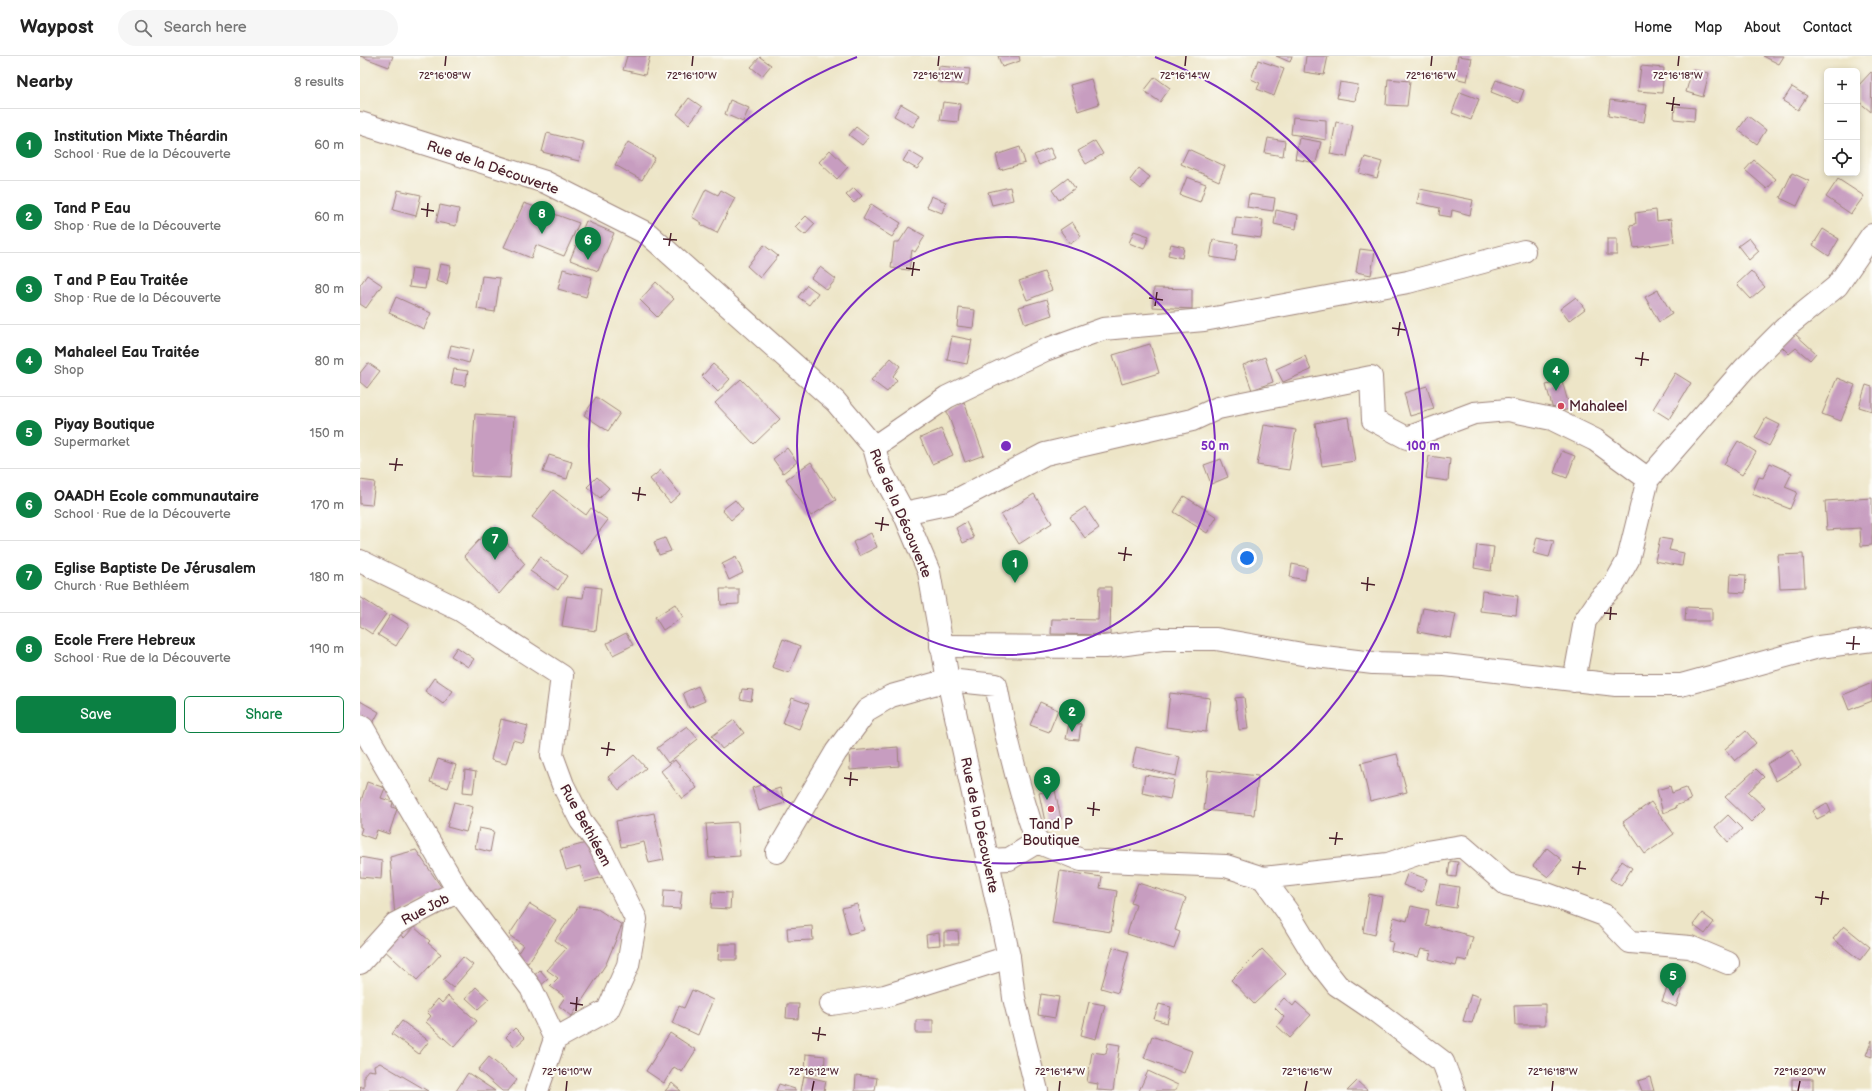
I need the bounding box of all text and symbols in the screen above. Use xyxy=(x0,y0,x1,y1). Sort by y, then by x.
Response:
search box xyxy=(118,10,398,46)
text: Waypost xyxy=(20,16,94,39)
icon: search xyxy=(132,17,154,39)
text: Search here xyxy=(164,18,247,37)
text: Home xyxy=(1634,19,1672,36)
text: Map xyxy=(1694,19,1722,36)
text: About xyxy=(1744,19,1781,36)
text: Contact xyxy=(1803,19,1852,36)
map controls xyxy=(1824,68,1860,176)
button: + xyxy=(1824,68,1860,104)
text: 72°16'08"W xyxy=(419,70,471,82)
text: 72°16'10"W xyxy=(667,70,717,82)
text: 72°16'12"W xyxy=(913,70,963,82)
text: 72°16'14"W xyxy=(1160,70,1210,82)
text: 72°16'16"W xyxy=(1406,70,1456,82)
text: 72°16'18"W xyxy=(1653,70,1703,82)
text: Nearby xyxy=(16,72,73,92)
text: 8 results xyxy=(294,74,344,90)
button: − xyxy=(1824,104,1860,140)
text: Institution Mixte Théardin xyxy=(54,127,228,146)
text: 1 xyxy=(26,137,32,153)
text: 60 m xyxy=(314,137,344,153)
street label: Rue de la Découverte xyxy=(425,137,561,198)
button: locate xyxy=(1824,140,1860,176)
text: School · Rue de la Découverte xyxy=(54,146,231,162)
text: Tand P Eau xyxy=(54,199,131,218)
pin: 8 xyxy=(529,201,555,234)
text: 2 xyxy=(25,209,33,225)
text: 60 m xyxy=(314,209,344,225)
text: Shop · Rue de la Découverte xyxy=(54,218,221,234)
pin: 6 xyxy=(575,227,601,260)
text: T and P Eau Traitée xyxy=(54,271,188,290)
text: 3 xyxy=(25,281,33,297)
text: 80 m xyxy=(315,281,344,297)
text: Shop · Rue de la Découverte xyxy=(54,290,221,306)
text: Mahaleel Eau Traitée xyxy=(54,343,200,362)
text: 4 xyxy=(25,353,33,369)
text: 80 m xyxy=(315,353,344,369)
pin: 4 xyxy=(1543,358,1569,391)
text: Shop xyxy=(54,362,84,378)
place label: Mahaleel xyxy=(1569,398,1627,415)
marker: Mahaleel xyxy=(1556,401,1566,411)
text: Piyay Boutique xyxy=(54,415,155,434)
text: 5 xyxy=(25,425,33,441)
text: 150 m xyxy=(310,425,344,441)
text: Supermarket xyxy=(54,434,130,450)
centre of rings xyxy=(999,439,1013,453)
text: 50 m xyxy=(1201,439,1229,454)
text: 100 m xyxy=(1406,439,1440,454)
street label: Rue de la Découverte xyxy=(866,446,935,580)
text: OAADH Ecole communautaire xyxy=(54,487,259,506)
text: 6 xyxy=(25,497,33,513)
text: 170 m xyxy=(311,497,344,513)
text: School · Rue de la Découverte xyxy=(54,506,231,522)
pin: 7 xyxy=(482,527,508,560)
your location xyxy=(1237,548,1257,568)
pin: 1 xyxy=(1002,550,1028,583)
text: Eglise Baptiste De Jérusalem xyxy=(54,559,256,578)
text: 7 xyxy=(25,569,33,585)
text: 180 m xyxy=(309,569,344,585)
text: Church · Rue Bethléem xyxy=(54,578,189,594)
text: Ecole Frere Hebreux xyxy=(54,631,195,650)
text: 8 xyxy=(25,641,33,657)
text: 190 m xyxy=(310,641,344,657)
text: School · Rue de la Découverte xyxy=(54,650,231,666)
button: Save xyxy=(16,696,176,733)
button: Share xyxy=(184,696,344,733)
pin: 2 xyxy=(1059,699,1085,732)
street label: Rue de la Découverte xyxy=(957,756,1002,895)
pin: 3 xyxy=(1034,767,1060,800)
street label: Rue Bethléem xyxy=(556,781,615,869)
marker: Tand P Boutique xyxy=(1046,804,1056,814)
place label: Tand P Boutique xyxy=(1022,816,1080,849)
street label: Rue Job xyxy=(398,890,452,929)
pin: 5 xyxy=(1660,963,1686,996)
text: 72°16'10"W xyxy=(542,1066,592,1078)
text: 72°16'12"W xyxy=(789,1066,839,1078)
text: 72°16'14"W xyxy=(1035,1066,1085,1078)
text: 72°16'16"W xyxy=(1282,1066,1332,1078)
text: 72°16'18"W xyxy=(1528,1066,1578,1078)
text: 72°16'20"W xyxy=(1774,1066,1826,1078)

